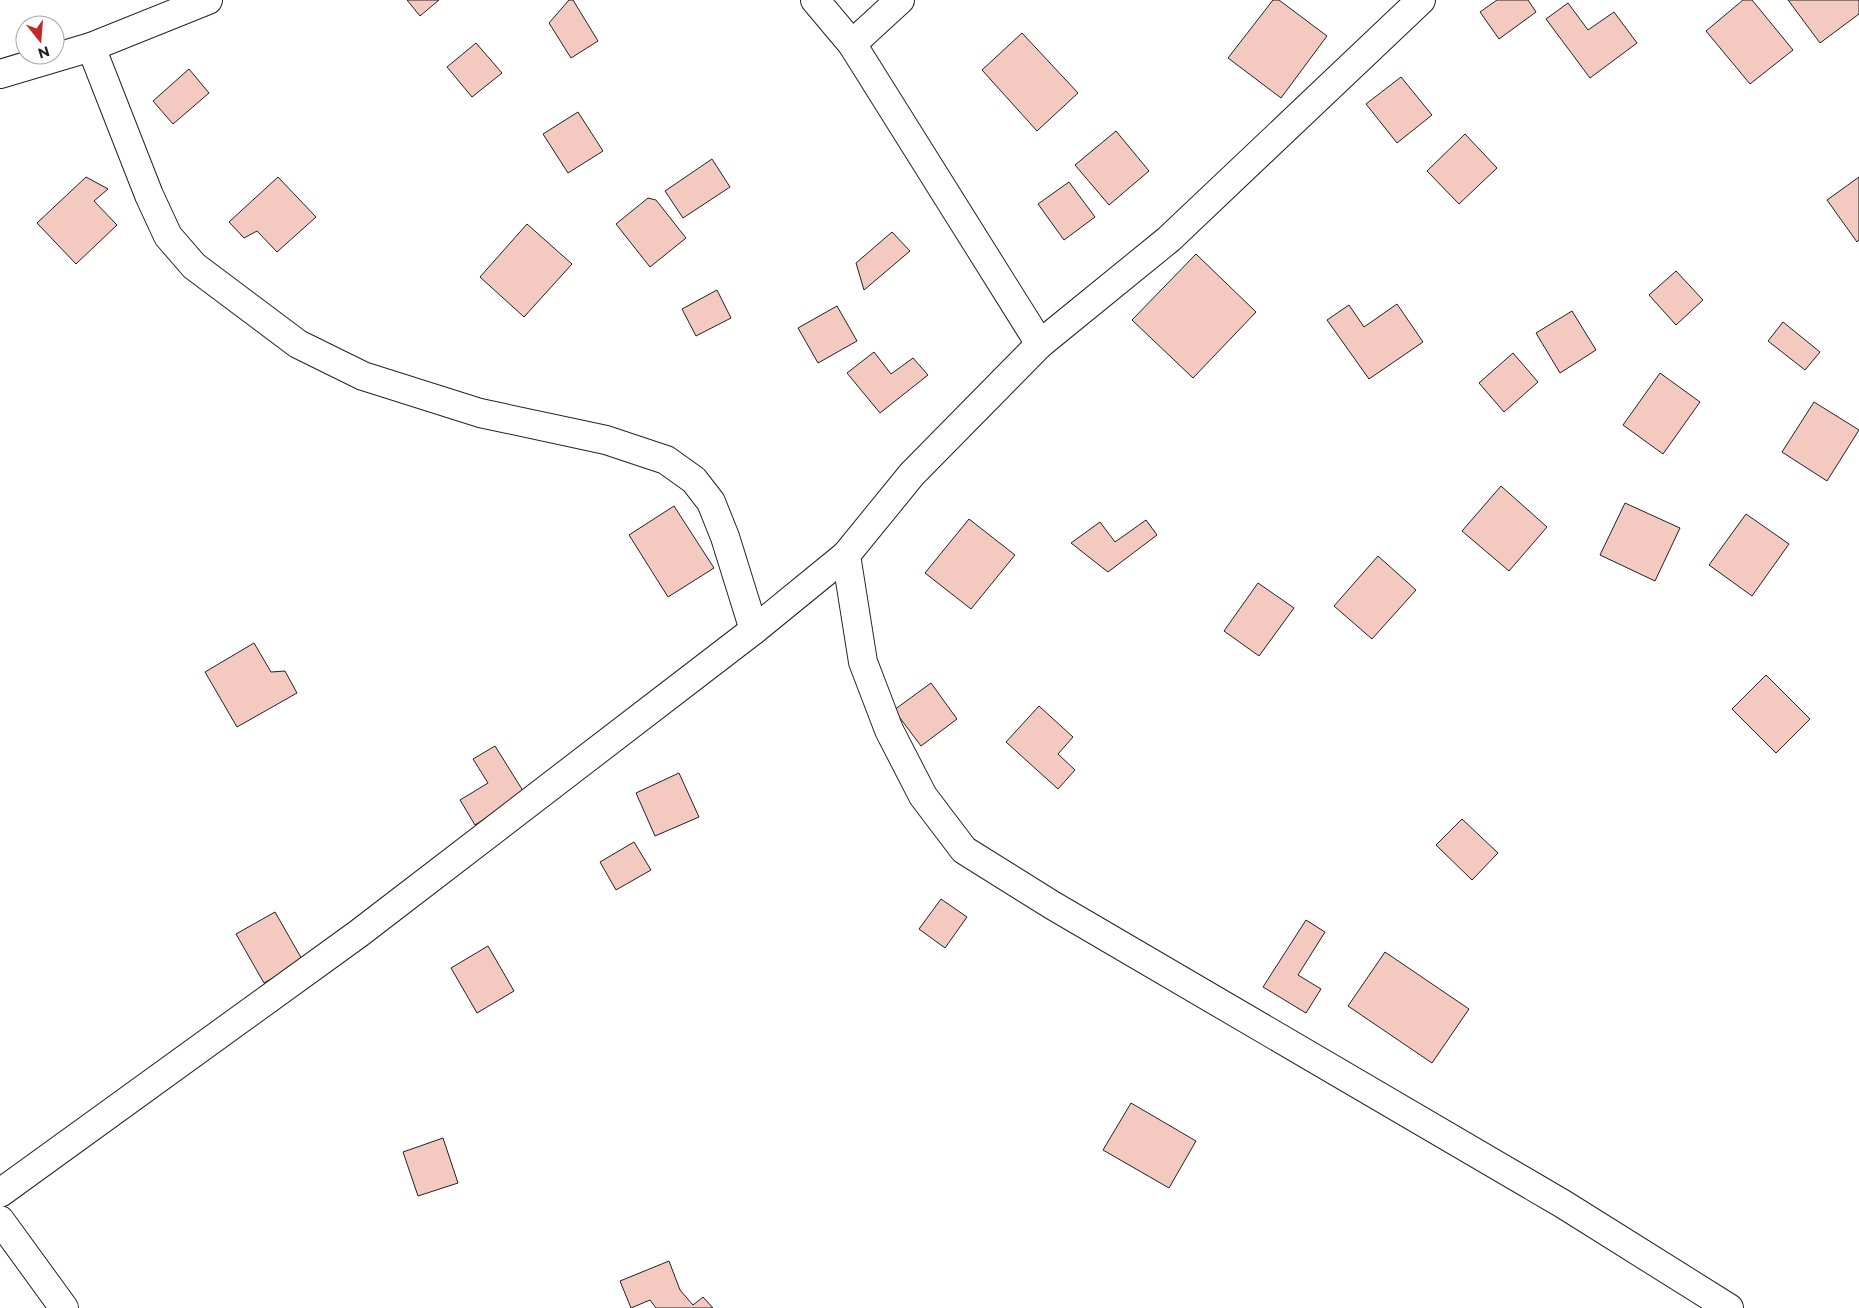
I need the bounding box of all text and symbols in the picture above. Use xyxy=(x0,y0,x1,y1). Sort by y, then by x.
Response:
north arrow xyxy=(15,15,65,65)
text: N xyxy=(36,42,52,63)

